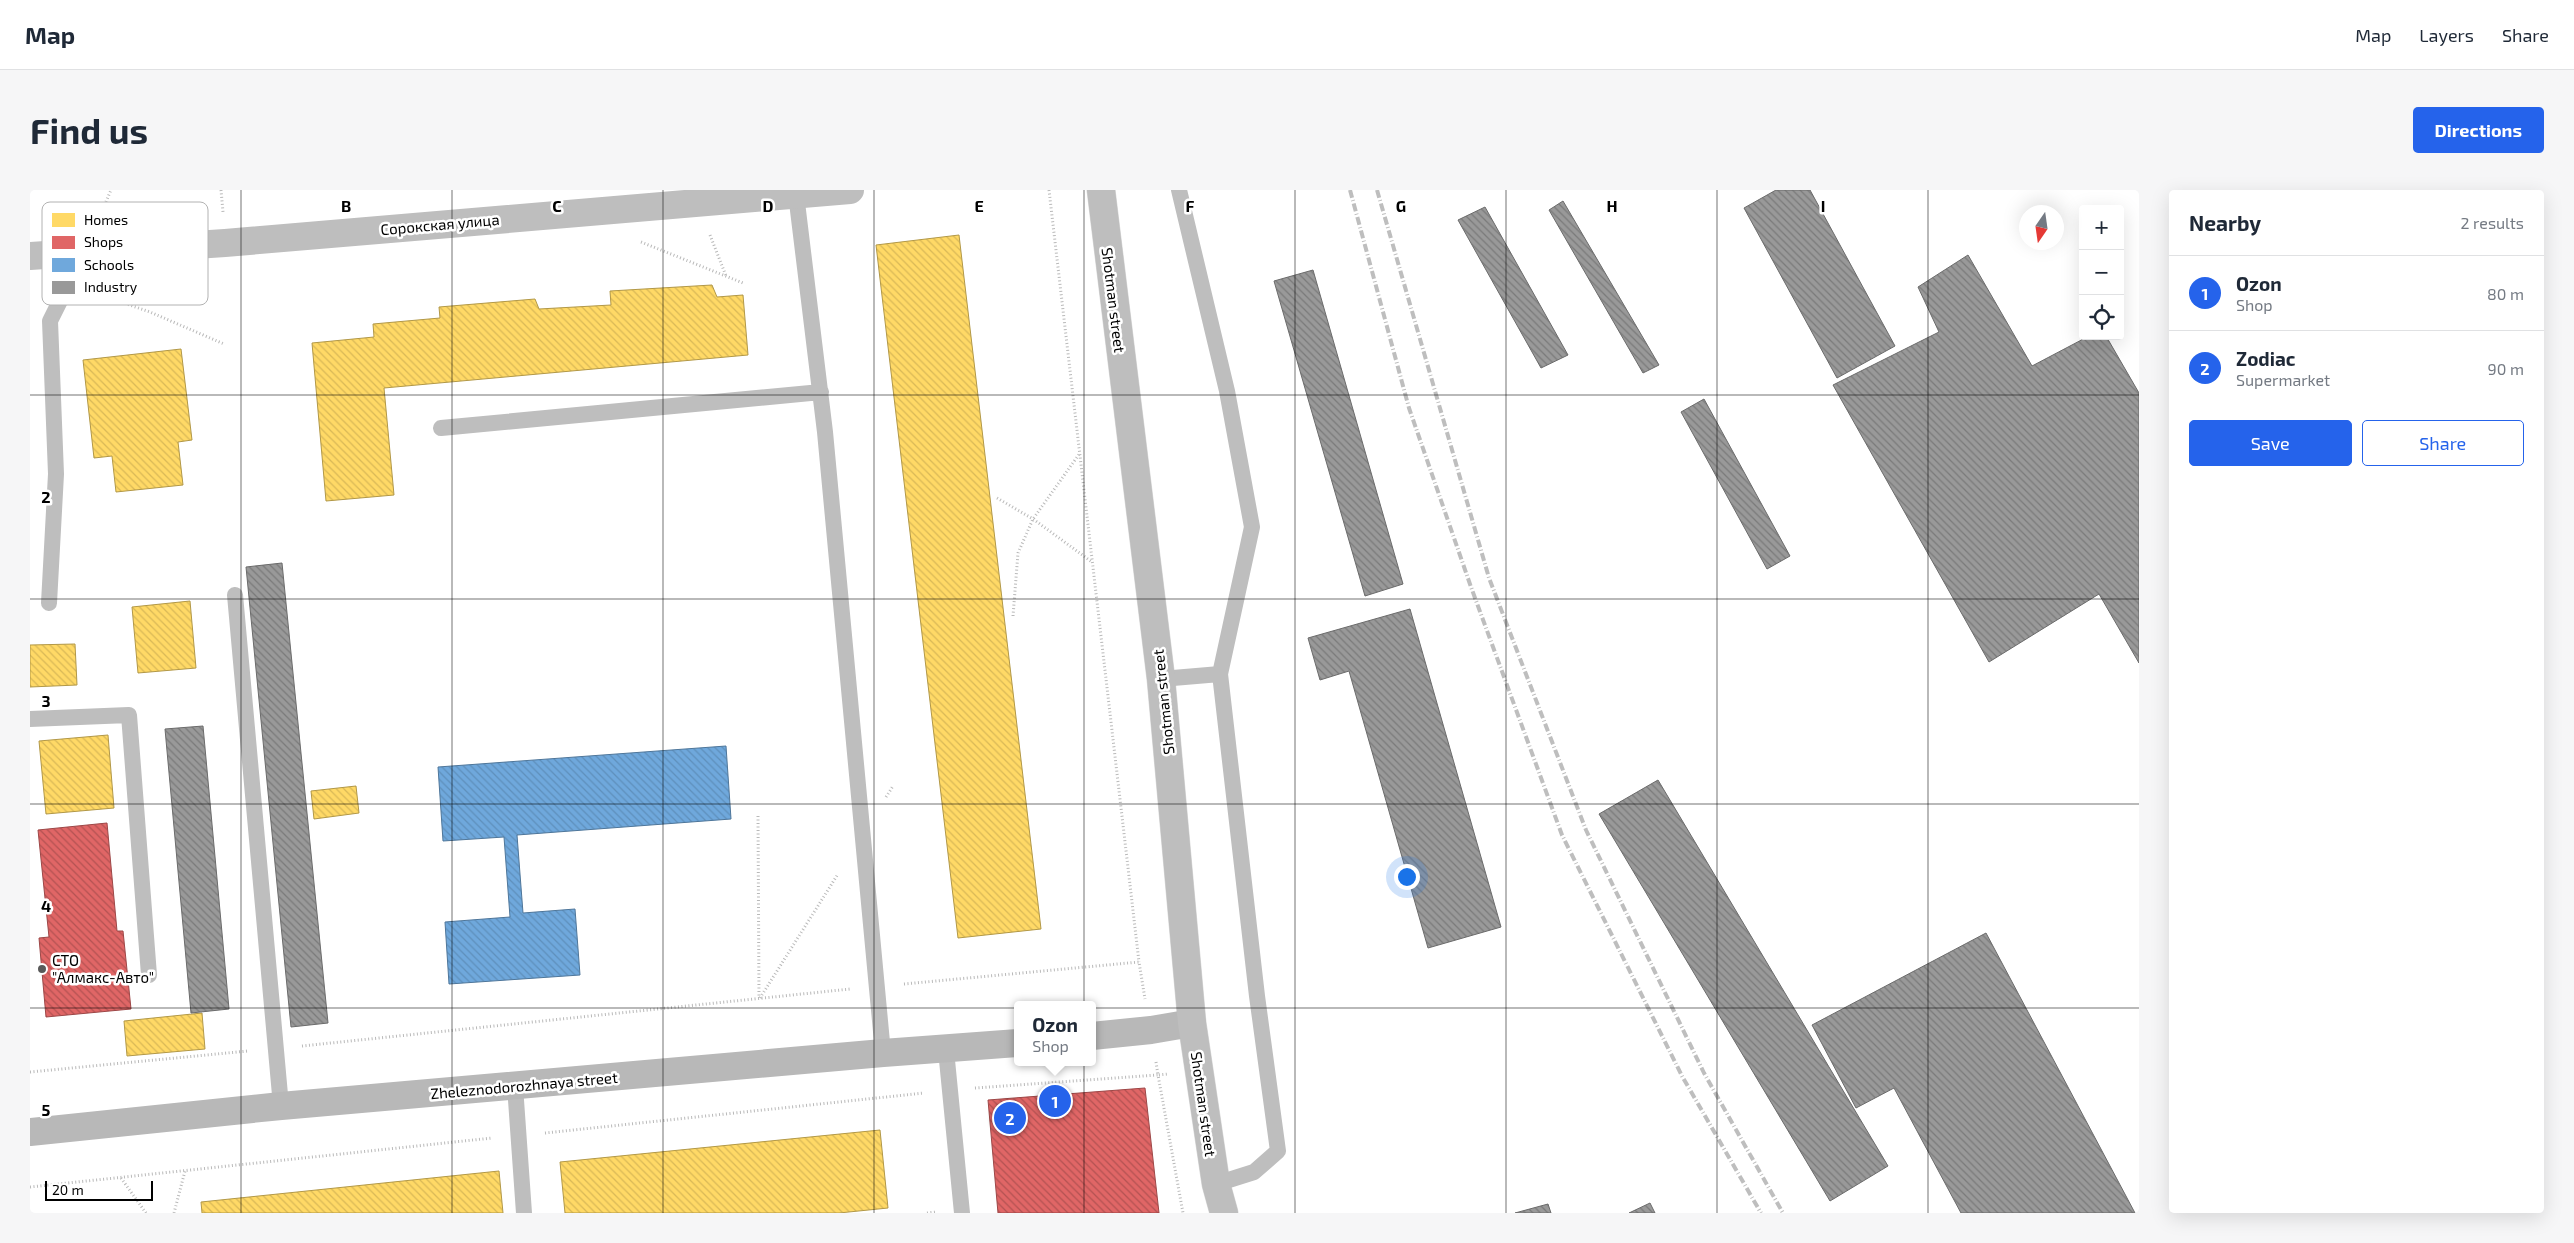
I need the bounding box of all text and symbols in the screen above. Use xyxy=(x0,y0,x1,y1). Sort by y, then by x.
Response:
text: Map xyxy=(25,20,75,49)
text: Map xyxy=(2355,24,2391,46)
text: Layers xyxy=(2419,24,2474,46)
text: Share xyxy=(2502,24,2549,46)
button: Directions xyxy=(2413,107,2544,153)
text: Find us xyxy=(30,109,148,151)
text: B xyxy=(341,196,351,215)
text: C xyxy=(552,196,562,215)
text: D xyxy=(763,196,774,215)
text: E xyxy=(974,196,984,215)
text: F xyxy=(1186,196,1195,215)
text: G xyxy=(1396,196,1406,215)
text: H xyxy=(1606,196,1618,215)
text: I xyxy=(1821,196,1825,215)
legend xyxy=(42,202,208,305)
north arrow xyxy=(2019,205,2064,250)
map controls xyxy=(2079,205,2124,340)
button: + xyxy=(2079,205,2124,250)
street label: Сорокская улица xyxy=(380,210,500,239)
text: Nearby xyxy=(2189,210,2261,235)
text: Homes xyxy=(84,211,128,228)
text: 2 results xyxy=(2461,213,2524,232)
text: Shops xyxy=(84,233,123,250)
street label: Shotman street xyxy=(1099,246,1129,354)
button: − xyxy=(2079,250,2124,295)
text: Schools xyxy=(84,256,134,273)
text: Ozon xyxy=(2236,272,2282,295)
text: Industry xyxy=(84,278,138,295)
text: 1 xyxy=(2202,284,2208,303)
text: 80 m xyxy=(2487,284,2524,303)
button: locate xyxy=(2079,295,2124,340)
text: Shop xyxy=(2236,295,2273,314)
text: Zodiac xyxy=(2236,347,2295,370)
text: 2 xyxy=(2200,359,2210,378)
text: 90 m xyxy=(2488,359,2524,378)
text: Supermarket xyxy=(2236,370,2330,389)
button: Save xyxy=(2189,420,2352,466)
button: Share xyxy=(2362,420,2524,466)
text: 2 xyxy=(41,487,51,506)
street label: Shotman street xyxy=(1148,648,1177,756)
text: 3 xyxy=(41,691,51,710)
your location xyxy=(1394,864,1420,890)
text: 4 xyxy=(41,896,51,915)
place label: СТО "Алмакс-Авто" xyxy=(52,951,154,986)
marker: СТО "Алмакс-Авто" xyxy=(36,963,48,975)
popup xyxy=(1014,1001,1096,1066)
text: Ozon xyxy=(1032,1013,1078,1036)
text: Shop xyxy=(1032,1036,1069,1055)
street label: Shotman street xyxy=(1188,1050,1220,1158)
street label: Zheleznodorozhnaya street xyxy=(430,1068,619,1102)
pin: 1 xyxy=(1039,1082,1071,1120)
pin: 2 xyxy=(994,1099,1026,1137)
text: 5 xyxy=(42,1100,51,1119)
scale bar xyxy=(45,1178,152,1201)
text: 20 m xyxy=(52,1181,84,1198)

